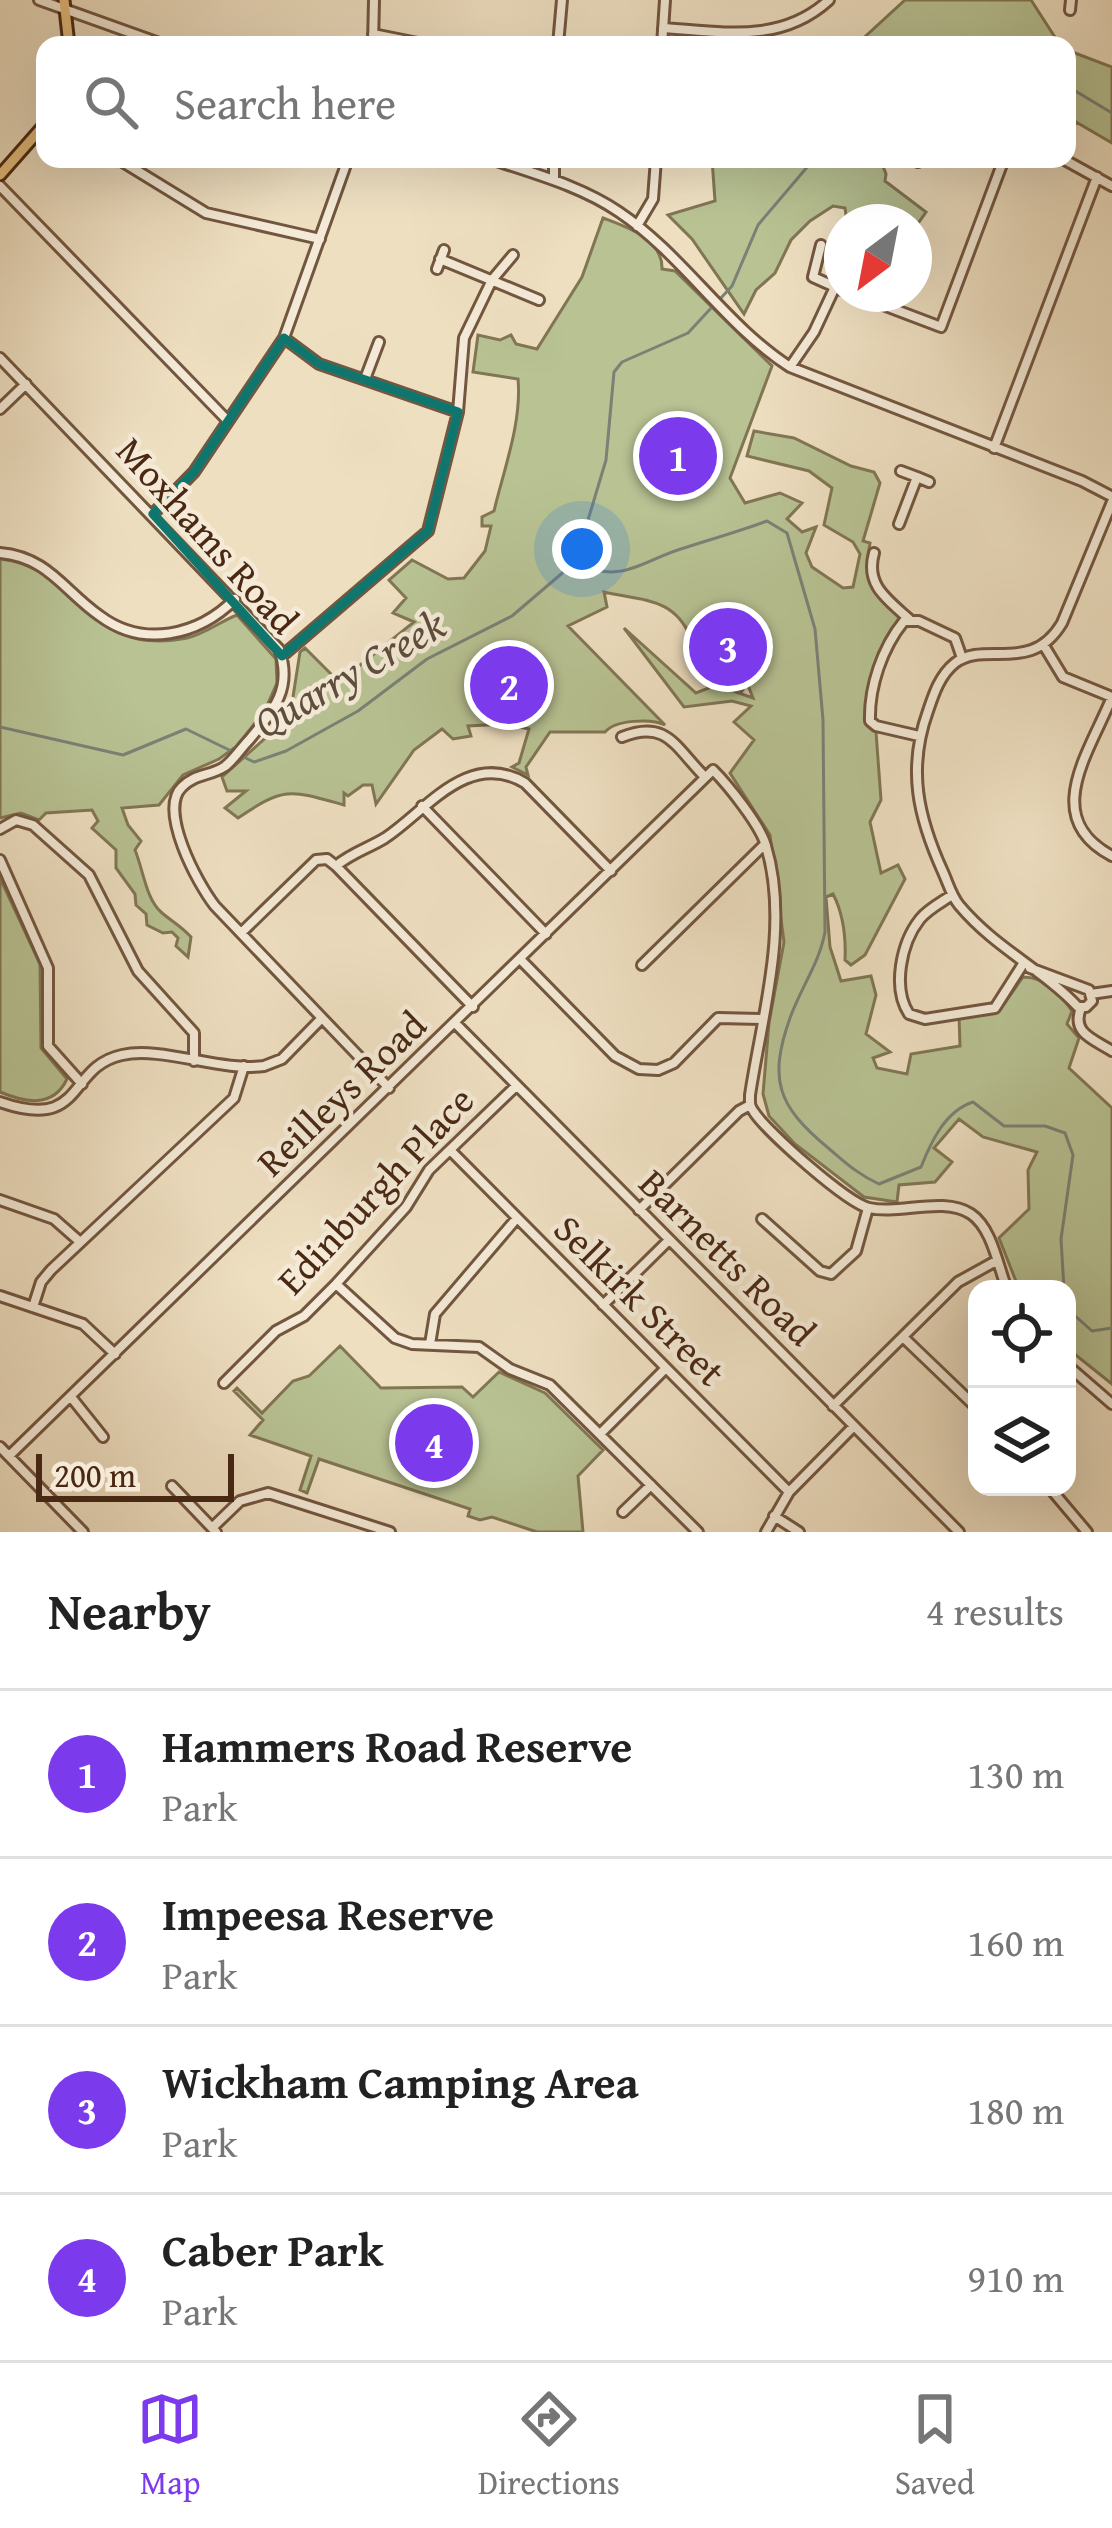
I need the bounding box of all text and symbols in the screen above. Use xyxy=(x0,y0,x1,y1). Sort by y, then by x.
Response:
search box xyxy=(36,36,1076,168)
icon: search xyxy=(78,69,144,135)
text: Search here xyxy=(174,70,396,135)
north arrow xyxy=(824,204,932,312)
pin: 1 xyxy=(639,411,717,501)
street label: Moxhams Road xyxy=(104,423,313,646)
your location xyxy=(552,519,612,579)
water label: Quarry Creek xyxy=(242,593,457,752)
pin: 3 xyxy=(689,602,767,692)
pin: 2 xyxy=(470,640,548,730)
street label: Reilleys Road xyxy=(243,997,439,1189)
street label: Edinburgh Place xyxy=(263,1073,486,1307)
street label: Barnetts Road xyxy=(627,1155,830,1358)
street label: Selkirk Street xyxy=(542,1201,739,1399)
map controls xyxy=(968,1280,1076,1496)
button: locate xyxy=(968,1280,1076,1388)
button: layers xyxy=(968,1388,1076,1496)
pin: 4 xyxy=(395,1398,473,1488)
scale bar xyxy=(36,1448,234,1501)
text: 200 m xyxy=(54,1451,136,1499)
text: Nearby xyxy=(48,1573,211,1648)
text: 4 results xyxy=(926,1582,1064,1639)
text: Hammers Road Reserve xyxy=(162,1713,632,1778)
text: 1 xyxy=(77,1745,97,1802)
text: 130 m xyxy=(967,1745,1064,1802)
text: Park xyxy=(162,1778,237,1835)
text: Impeesa Reserve xyxy=(162,1881,494,1946)
text: 2 xyxy=(77,1913,97,1970)
text: 160 m xyxy=(967,1913,1064,1970)
text: Park xyxy=(162,1946,237,2003)
text: Wickham Camping Area xyxy=(162,2049,639,2114)
text: 3 xyxy=(77,2081,97,2138)
text: 180 m xyxy=(967,2081,1064,2138)
text: Park xyxy=(162,2114,237,2171)
text: Caber Park xyxy=(162,2217,383,2282)
text: 4 xyxy=(77,2249,97,2306)
text: 910 m xyxy=(967,2249,1064,2306)
text: Park xyxy=(162,2282,237,2339)
tab: Map xyxy=(137,2386,203,2506)
tab: Directions xyxy=(478,2386,620,2506)
tab: Saved xyxy=(895,2386,975,2506)

